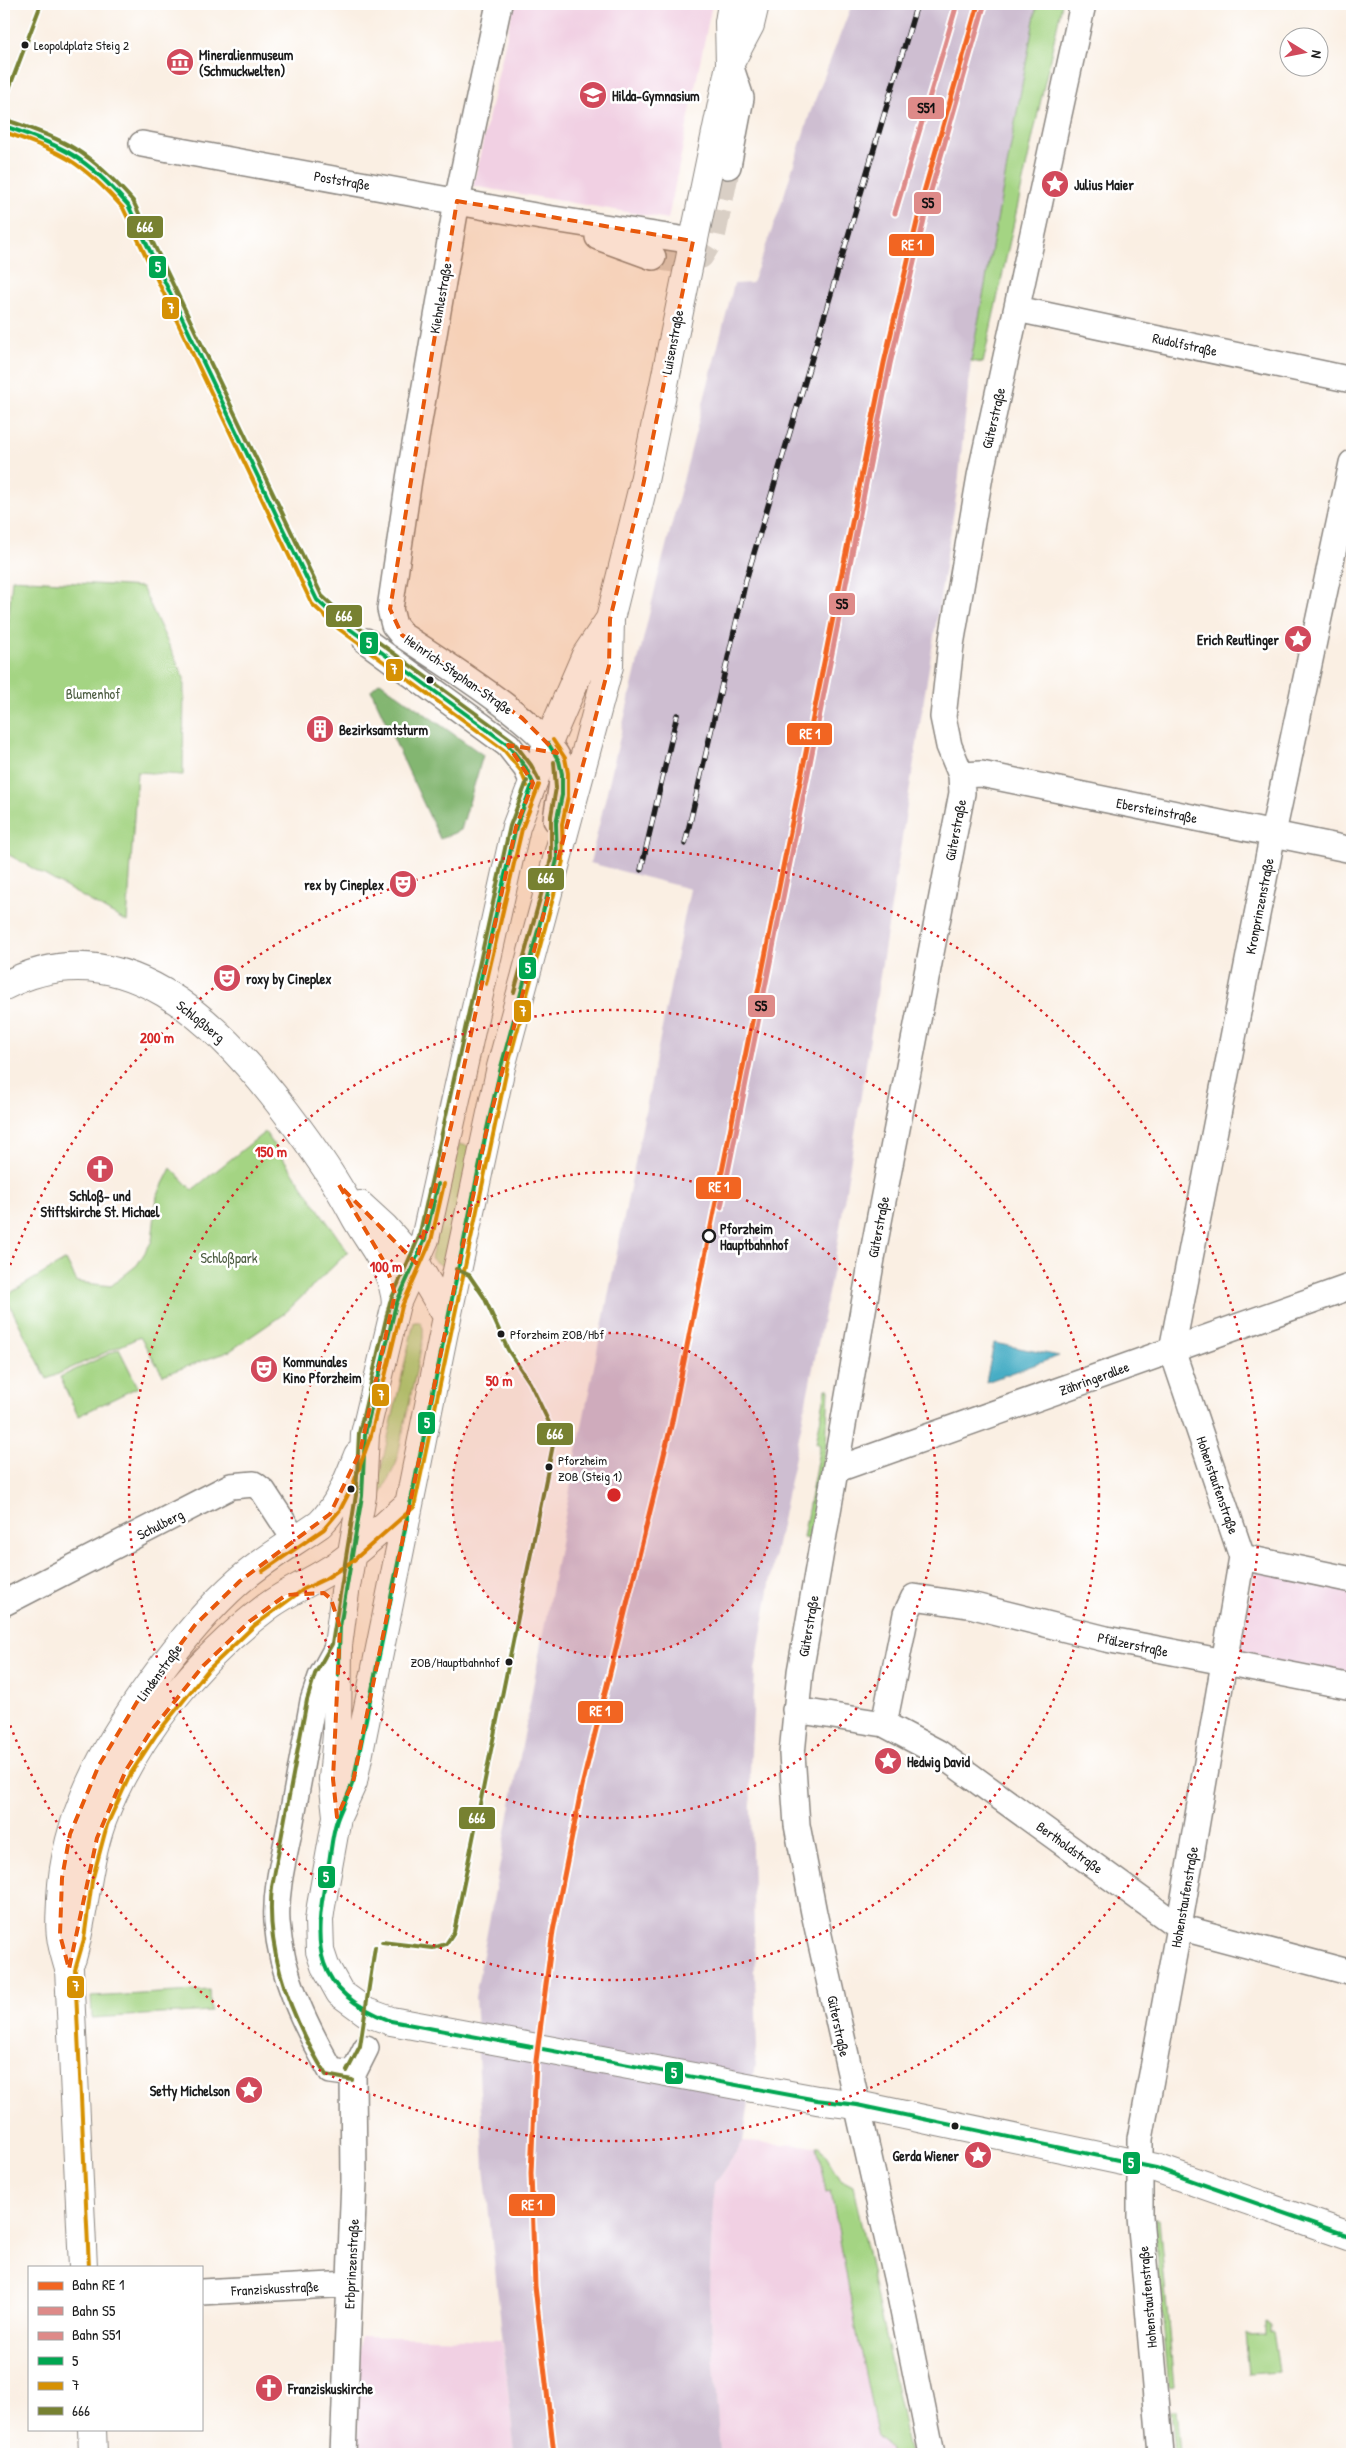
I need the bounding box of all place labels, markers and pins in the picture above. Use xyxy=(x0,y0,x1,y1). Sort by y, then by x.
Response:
place label: Leopoldplatz Steig 2 xyxy=(34,36,129,54)
marker: Leopoldplatz Steig 2 xyxy=(20,40,30,50)
place label: Mineralienmuseum (Schmuckwelten) xyxy=(199,45,294,80)
museum icon: Mineralienmuseum (Schmuckwelten) xyxy=(165,47,195,77)
school or university icon: Hilda-Gymnasium xyxy=(578,80,608,110)
place label: Hilda-Gymnasium xyxy=(612,86,700,107)
place icon: Julius Maier xyxy=(1040,169,1070,199)
place label: Julius Maier xyxy=(1074,175,1134,194)
place icon: Erich Reutlinger xyxy=(1283,624,1313,654)
place label: Erich Reutlinger xyxy=(1197,630,1280,651)
unlabelled marker xyxy=(425,675,435,685)
building icon: Bezirksamtsturm xyxy=(305,714,335,744)
place label: Bezirksamtsturm xyxy=(339,720,428,739)
theatre icon: rex by Cineplex xyxy=(388,869,418,899)
place label: rex by Cineplex xyxy=(304,875,384,896)
theatre icon: roxy by Cineplex xyxy=(212,963,242,993)
place label: roxy by Cineplex xyxy=(246,969,332,990)
church icon: Schloß- und Stiftskirche St. Michael xyxy=(85,1154,115,1184)
place label: Schloß- und Stiftskirche St. Michael xyxy=(40,1186,160,1221)
place label: Pforzheim Hauptbahnhof xyxy=(720,1219,789,1256)
marker: Pforzheim Hauptbahnhof xyxy=(702,1229,716,1243)
place label: Pforzheim ZOB/Hbf xyxy=(510,1325,604,1343)
marker: Pforzheim ZOB/Hbf xyxy=(496,1329,506,1339)
place label: Kommunales Kino Pforzheim xyxy=(283,1352,362,1387)
theatre icon: Kommunales Kino Pforzheim xyxy=(249,1354,279,1384)
place label: Pforzheim ZOB (Steig 1) xyxy=(558,1451,623,1485)
marker: Pforzheim ZOB (Steig 1) xyxy=(544,1462,554,1472)
unlabelled marker xyxy=(346,1484,356,1494)
centre of rings xyxy=(605,1486,623,1504)
place label: ZOB/Hauptbahnhof xyxy=(411,1653,500,1671)
marker: ZOB/Hauptbahnhof xyxy=(504,1657,514,1667)
place icon: Hedwig David xyxy=(873,1746,903,1776)
place label: Hedwig David xyxy=(907,1752,971,1773)
place icon: Setty Michelson xyxy=(234,2075,264,2105)
place label: Setty Michelson xyxy=(150,2081,230,2102)
unlabelled marker xyxy=(950,2121,960,2131)
place icon: Gerda Wiener xyxy=(963,2140,993,2170)
place label: Gerda Wiener xyxy=(893,2146,960,2165)
church icon: Franziskuskirche xyxy=(254,2373,284,2403)
place label: Franziskuskirche xyxy=(287,2379,373,2398)

